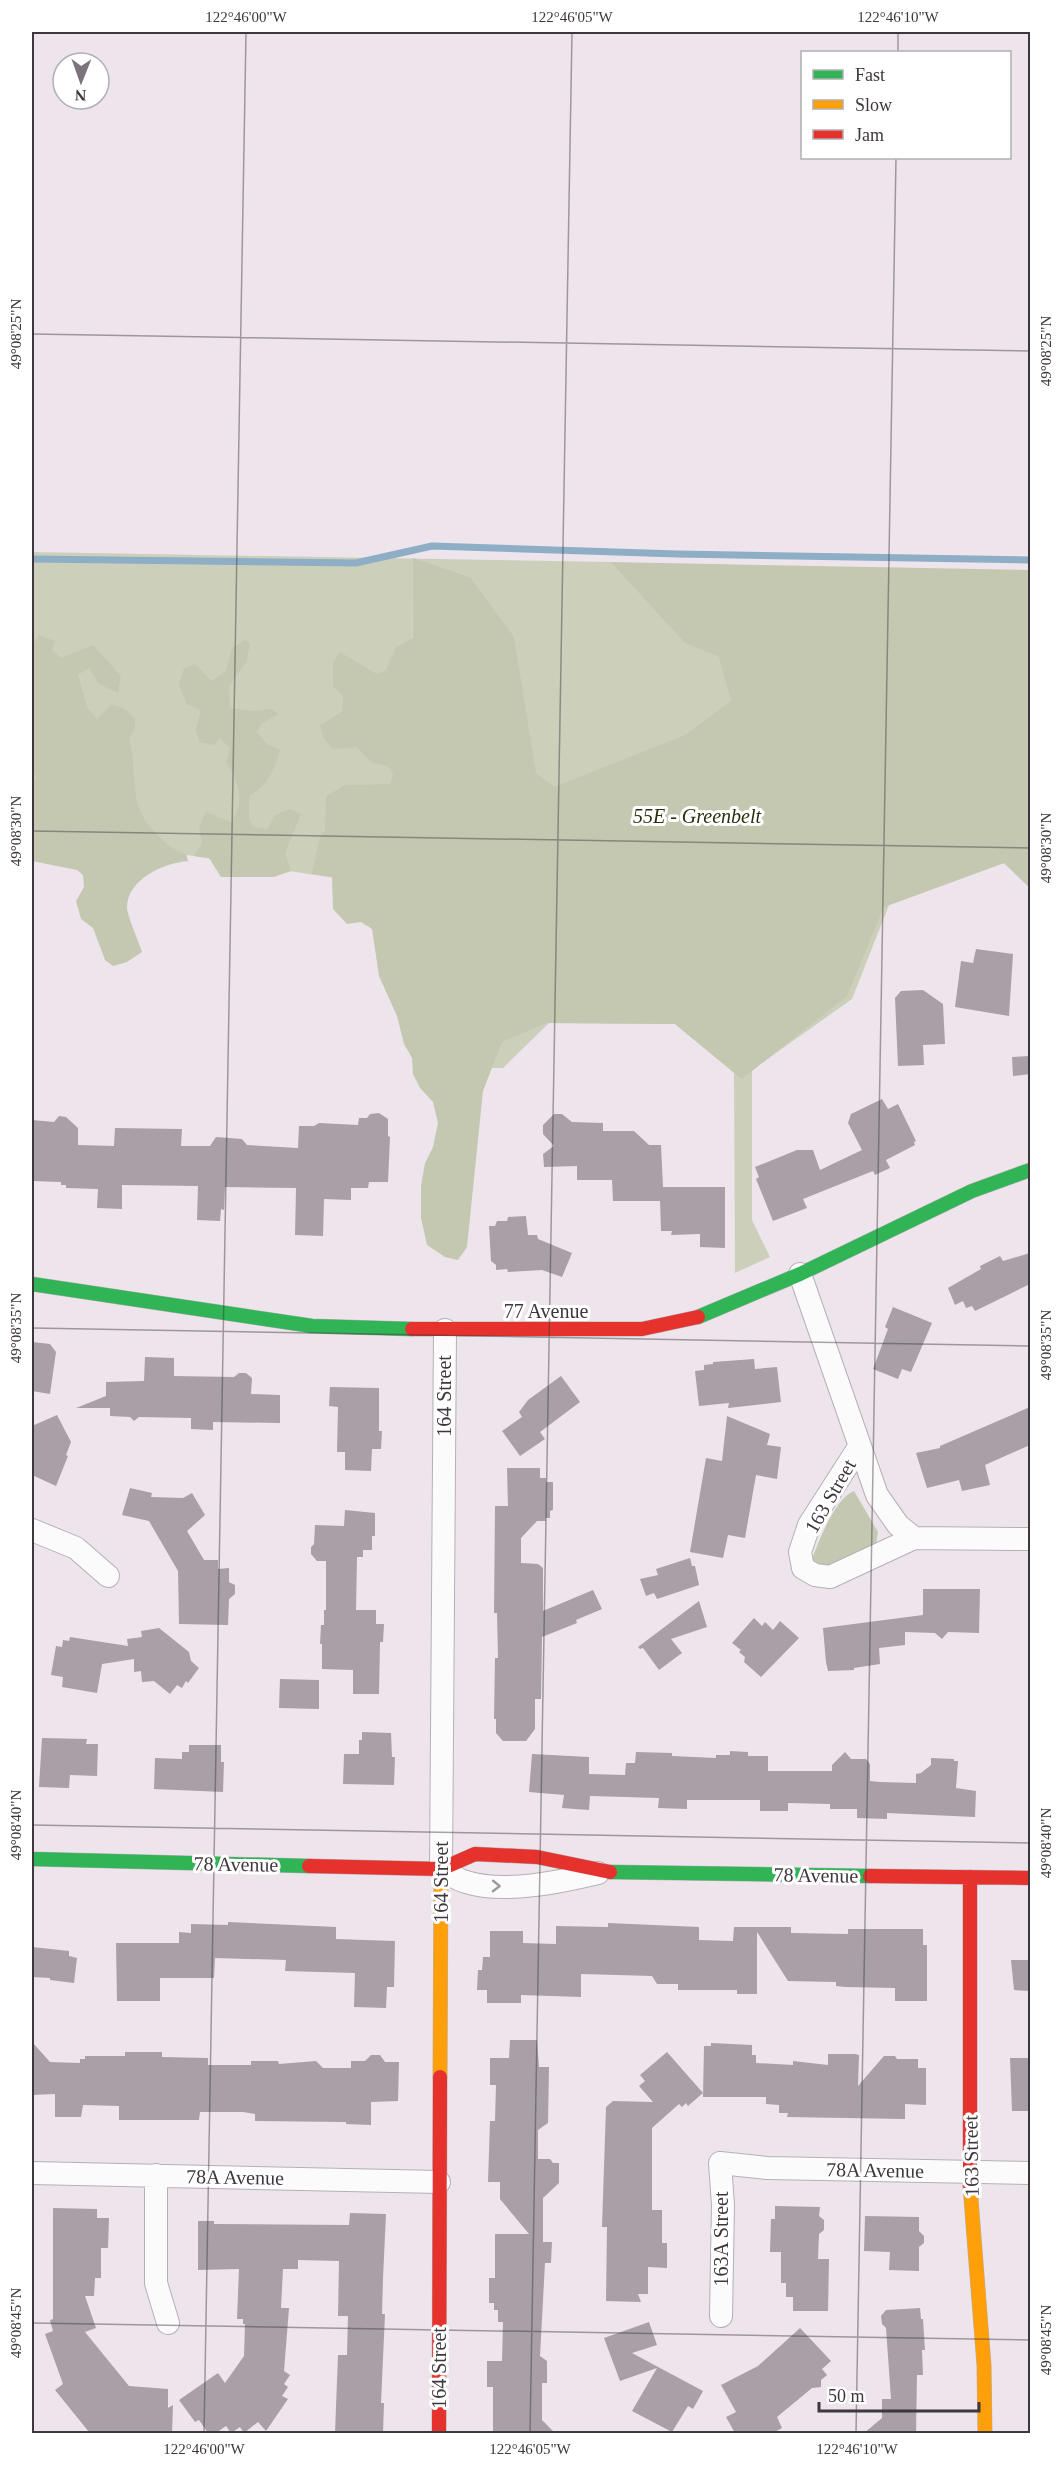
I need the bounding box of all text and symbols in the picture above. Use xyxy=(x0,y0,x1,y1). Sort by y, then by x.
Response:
text: 122°46'00"W xyxy=(205,9,288,25)
text: 122°46'05"W xyxy=(531,9,614,25)
text: 122°46'10"W xyxy=(857,9,940,25)
north arrow xyxy=(51,51,111,111)
legend xyxy=(801,51,1011,159)
text: Fast xyxy=(855,65,885,85)
text: N xyxy=(74,87,87,104)
text: Slow xyxy=(855,95,892,115)
text: Jam xyxy=(855,125,884,145)
text: 49°08'25"N xyxy=(8,299,24,369)
text: 49°08'25"N xyxy=(1038,316,1054,386)
text: 49°08'30"N xyxy=(8,796,24,866)
park label: 55E - Greenbelt xyxy=(633,805,761,827)
text: 49°08'30"N xyxy=(1038,813,1054,883)
text: 49°08'35"N xyxy=(8,1293,24,1363)
street label: 77 Avenue xyxy=(504,1300,588,1322)
text: 49°08'35"N xyxy=(1038,1310,1054,1380)
street label: 164 Street xyxy=(433,1355,455,1437)
street label: 163 Street xyxy=(800,1455,860,1537)
text: 49°08'40"N xyxy=(8,1790,24,1860)
text: 49°08'40"N xyxy=(1038,1808,1054,1878)
street label: 164 Street xyxy=(430,1841,452,1923)
street label: 78 Avenue xyxy=(194,1852,279,1876)
street label: 78 Avenue xyxy=(774,1863,859,1887)
one-way arrow xyxy=(491,1879,500,1892)
street label: 163 Street xyxy=(959,2115,983,2197)
street label: 78A Avenue xyxy=(826,2158,924,2182)
street label: 78A Avenue xyxy=(186,2165,284,2189)
street label: 163A Street xyxy=(710,2191,732,2287)
text: 49°08'45"N xyxy=(8,2288,24,2358)
text: 49°08'45"N xyxy=(1038,2305,1054,2375)
street label: 164 Street xyxy=(428,2327,450,2409)
scale bar xyxy=(819,2375,980,2413)
text: 50 m xyxy=(828,2386,865,2406)
text: 122°46'00"W xyxy=(163,2441,246,2457)
text: 122°46'05"W xyxy=(489,2441,572,2457)
text: 122°46'10"W xyxy=(816,2441,899,2457)

